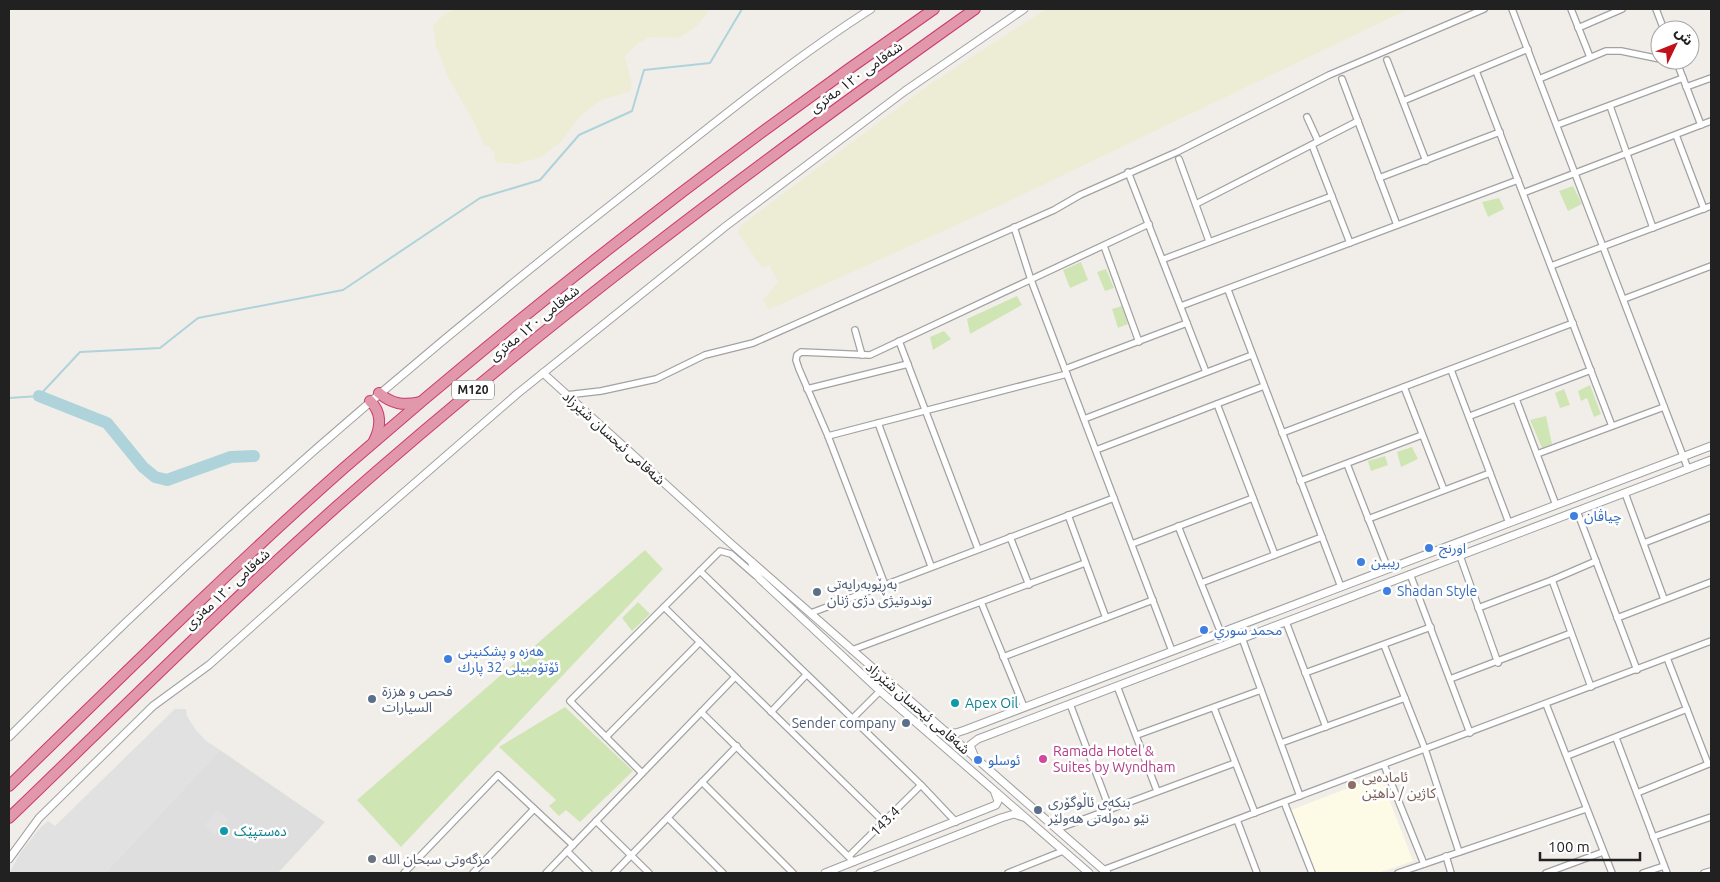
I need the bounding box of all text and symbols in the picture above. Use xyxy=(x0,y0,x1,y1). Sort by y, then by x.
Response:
north arrow xyxy=(1650,20,1700,70)
text: ش xyxy=(1672,24,1697,49)
street label: شەقامی ١٢٠ مەتری xyxy=(806,38,906,117)
street label: شەقامی ١٢٠ مەتری xyxy=(486,282,583,365)
road number: M120 xyxy=(452,380,494,400)
street label: شەقامی ئیحسان شێرزاد xyxy=(559,388,668,489)
place label: چياڤان xyxy=(1584,508,1621,526)
marker: چياڤان xyxy=(1568,510,1580,522)
place label: اورنج xyxy=(1439,540,1466,559)
marker: اورنج xyxy=(1423,542,1435,554)
street label: شەقامی ١٢٠ مەتری xyxy=(181,545,274,633)
place label: ريبين xyxy=(1371,554,1400,571)
marker: ريبين xyxy=(1355,556,1367,568)
place label: بەڕێوبەرایەتی توندوتیژی دژی ژنان xyxy=(827,576,932,609)
place label: Shadan Style xyxy=(1397,583,1477,599)
marker: Shadan Style xyxy=(1381,585,1393,597)
marker: بەڕێوبەرایەتی توندوتیژی دژی ژنان xyxy=(811,586,823,598)
place label: محمد سوري xyxy=(1214,622,1282,641)
marker: محمد سوري xyxy=(1198,624,1210,636)
place label: هه‌زه‌ و پشكنینی ئۆتۆمبیلی 32 پارك xyxy=(458,643,559,677)
marker: هه‌زه‌ و پشكنینی ئۆتۆمبیلی 32 پارك xyxy=(442,653,454,665)
street label: شەقامی ئیحسان شێرزاد xyxy=(862,659,973,758)
place label: فحص و هززة السيارات xyxy=(382,683,453,716)
marker: فحص و هززة السيارات xyxy=(366,693,378,705)
place label: Apex Oil xyxy=(965,695,1019,711)
marker: Apex Oil xyxy=(949,697,961,709)
place label: Sender company xyxy=(792,715,896,731)
marker: Sender company xyxy=(900,717,912,729)
place label: Ramada Hotel & Suites by Wyndham xyxy=(1053,743,1176,775)
place label: ئوسلو xyxy=(988,752,1020,769)
marker: Ramada Hotel & Suites by Wyndham xyxy=(1037,753,1049,765)
marker: ئوسلو xyxy=(972,754,984,766)
place label: ئامادەيی کاژين / داهێن xyxy=(1362,769,1436,802)
marker: ئامادەيی کاژين / داهێن xyxy=(1346,779,1358,791)
place label: بنکەی ئاڵوگۆڕی نێو دەوڵەتی هەولێر xyxy=(1047,792,1149,827)
street label: 143.4 xyxy=(867,803,903,839)
marker: بنکەی ئاڵوگۆڕی نێو دەوڵەتی هەولێر xyxy=(1032,804,1044,816)
place label: دەستپێک xyxy=(234,823,287,841)
marker: دەستپێک xyxy=(218,825,230,837)
scale bar xyxy=(1540,830,1640,862)
text: 100 m xyxy=(1548,838,1590,855)
place label: مزگەوتی سبحان اللە xyxy=(382,851,490,868)
marker: مزگەوتی سبحان اللە xyxy=(366,853,378,865)

